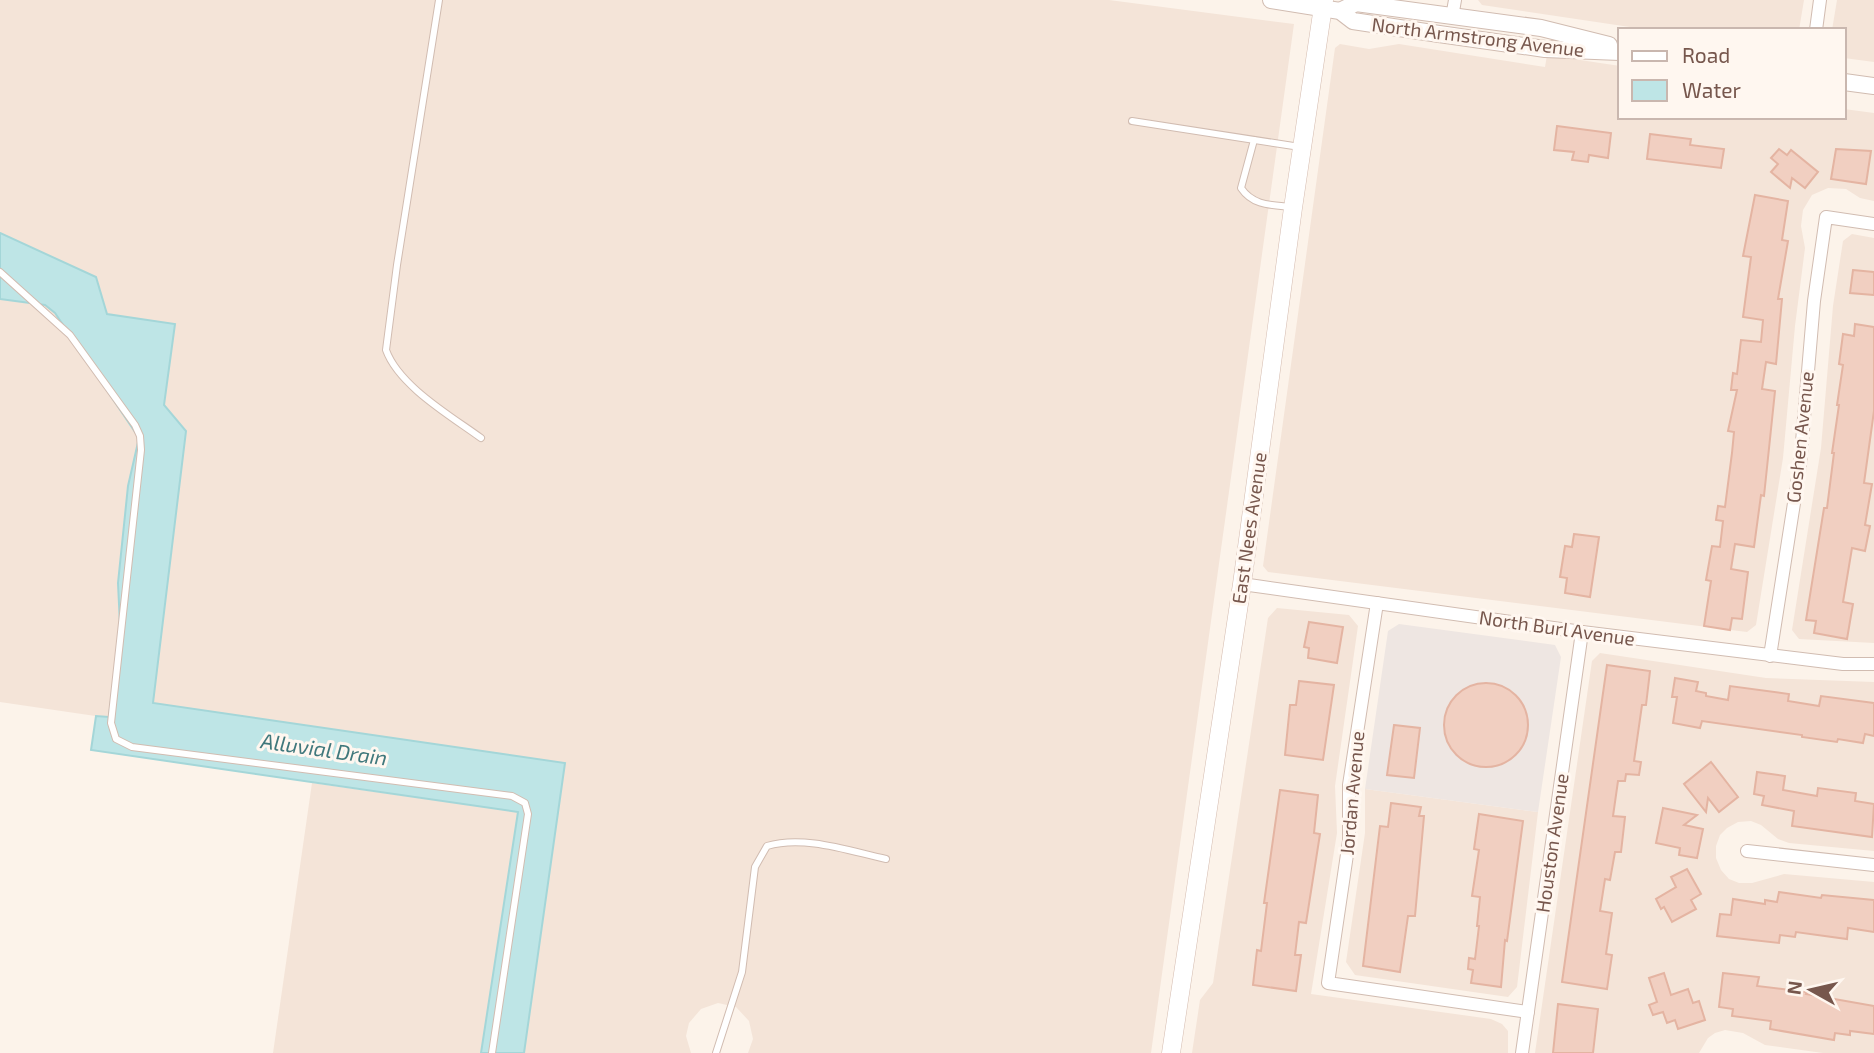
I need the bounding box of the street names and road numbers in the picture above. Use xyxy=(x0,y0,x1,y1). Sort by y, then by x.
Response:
street label: North Armstrong Avenue xyxy=(1370,12,1586,61)
street label: Goshen Avenue xyxy=(1781,370,1818,504)
street label: East Nees Avenue xyxy=(1226,451,1271,605)
street label: North Burl Avenue xyxy=(1478,605,1636,650)
street label: Jordan Avenue xyxy=(1335,730,1368,856)
street label: Houston Avenue xyxy=(1530,772,1573,914)

